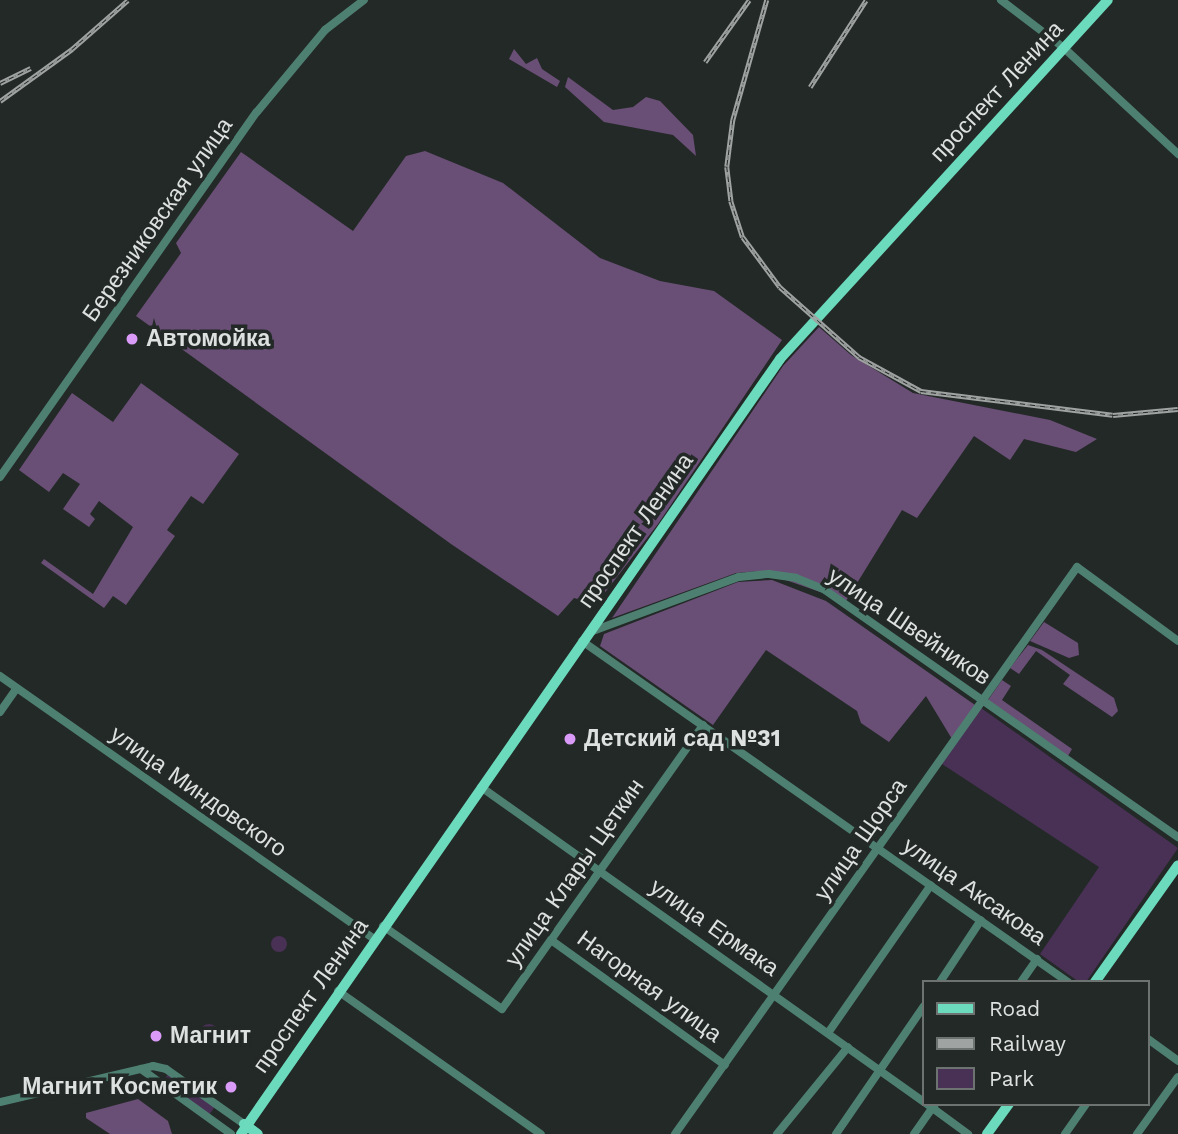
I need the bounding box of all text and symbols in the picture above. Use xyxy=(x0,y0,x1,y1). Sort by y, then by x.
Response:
street label: проспект Ленина xyxy=(925,16,1069,168)
street label: Березниковская улица xyxy=(77,113,239,327)
place label: Автомойка xyxy=(146,325,270,353)
marker: Автомойка xyxy=(124,331,140,347)
street label: проспект Ленина xyxy=(572,448,700,614)
street label: улица Швейников xyxy=(822,562,996,692)
street label: улица Миндовского xyxy=(104,721,292,863)
place label: Детский сад №31 xyxy=(584,725,781,753)
marker: Детский сад №31 xyxy=(562,731,578,747)
street label: улица Клары Цеткин xyxy=(500,774,650,972)
street label: улица Щорса xyxy=(809,774,913,906)
street label: улица Аксакова xyxy=(897,832,1051,952)
street label: улица Ермака xyxy=(644,873,784,983)
street label: проспект Ленина xyxy=(247,913,375,1079)
street label: Нагорная улица xyxy=(571,925,727,1049)
legend xyxy=(922,980,1150,1106)
text: Road xyxy=(989,996,1040,1021)
place label: Магнит xyxy=(170,1022,251,1050)
marker: Магнит xyxy=(148,1028,164,1044)
text: Railway xyxy=(989,1031,1066,1056)
text: Park xyxy=(989,1066,1034,1091)
place label: Магнит Косметик xyxy=(22,1073,217,1101)
marker: Магнит Косметик xyxy=(223,1079,239,1095)

